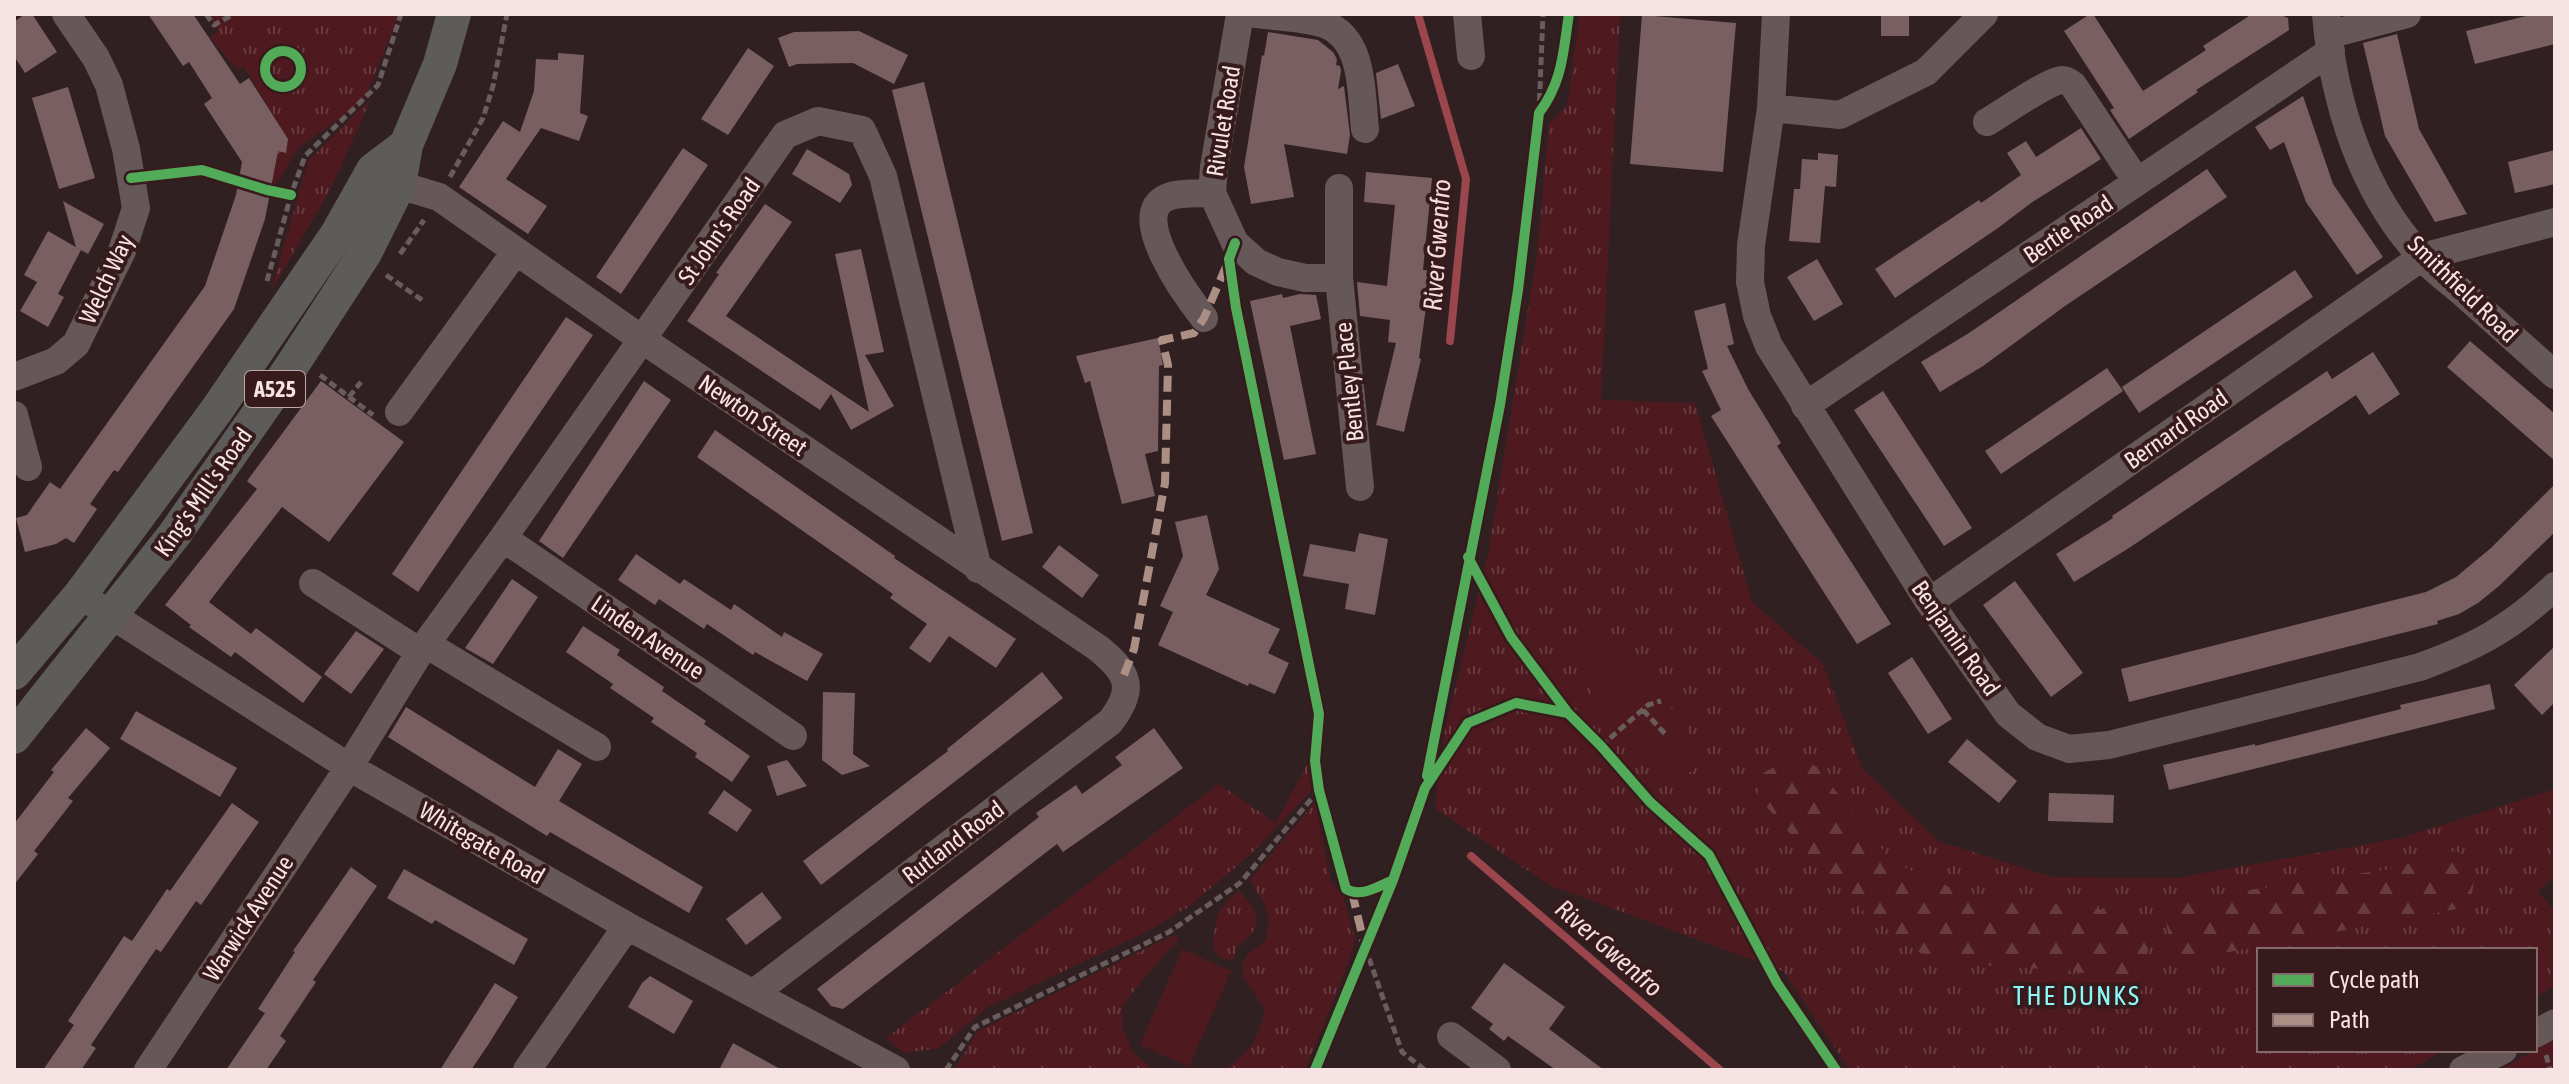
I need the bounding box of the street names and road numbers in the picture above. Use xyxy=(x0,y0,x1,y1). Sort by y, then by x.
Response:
street label: Rivulet Road xyxy=(1201,64,1245,178)
street label: St John's Road xyxy=(673,173,765,289)
street label: Bertie Road xyxy=(2018,189,2118,269)
street label: Welch Way xyxy=(74,230,138,328)
street label: Smithfield Road xyxy=(2403,230,2523,348)
street label: Bentley Place xyxy=(1329,321,1369,443)
street label: Newton Street xyxy=(694,369,812,461)
road number: A525 xyxy=(245,371,305,407)
street label: Bernard Road xyxy=(2119,384,2233,474)
street label: King's Mill's Road xyxy=(149,423,257,561)
street label: Benjamin Road xyxy=(1906,575,2006,701)
street label: Linden Avenue xyxy=(587,589,709,685)
street label: Rutland Road xyxy=(897,795,1009,889)
street label: Whitegate Road xyxy=(415,796,549,890)
street label: Warwick Avenue xyxy=(197,850,299,986)

